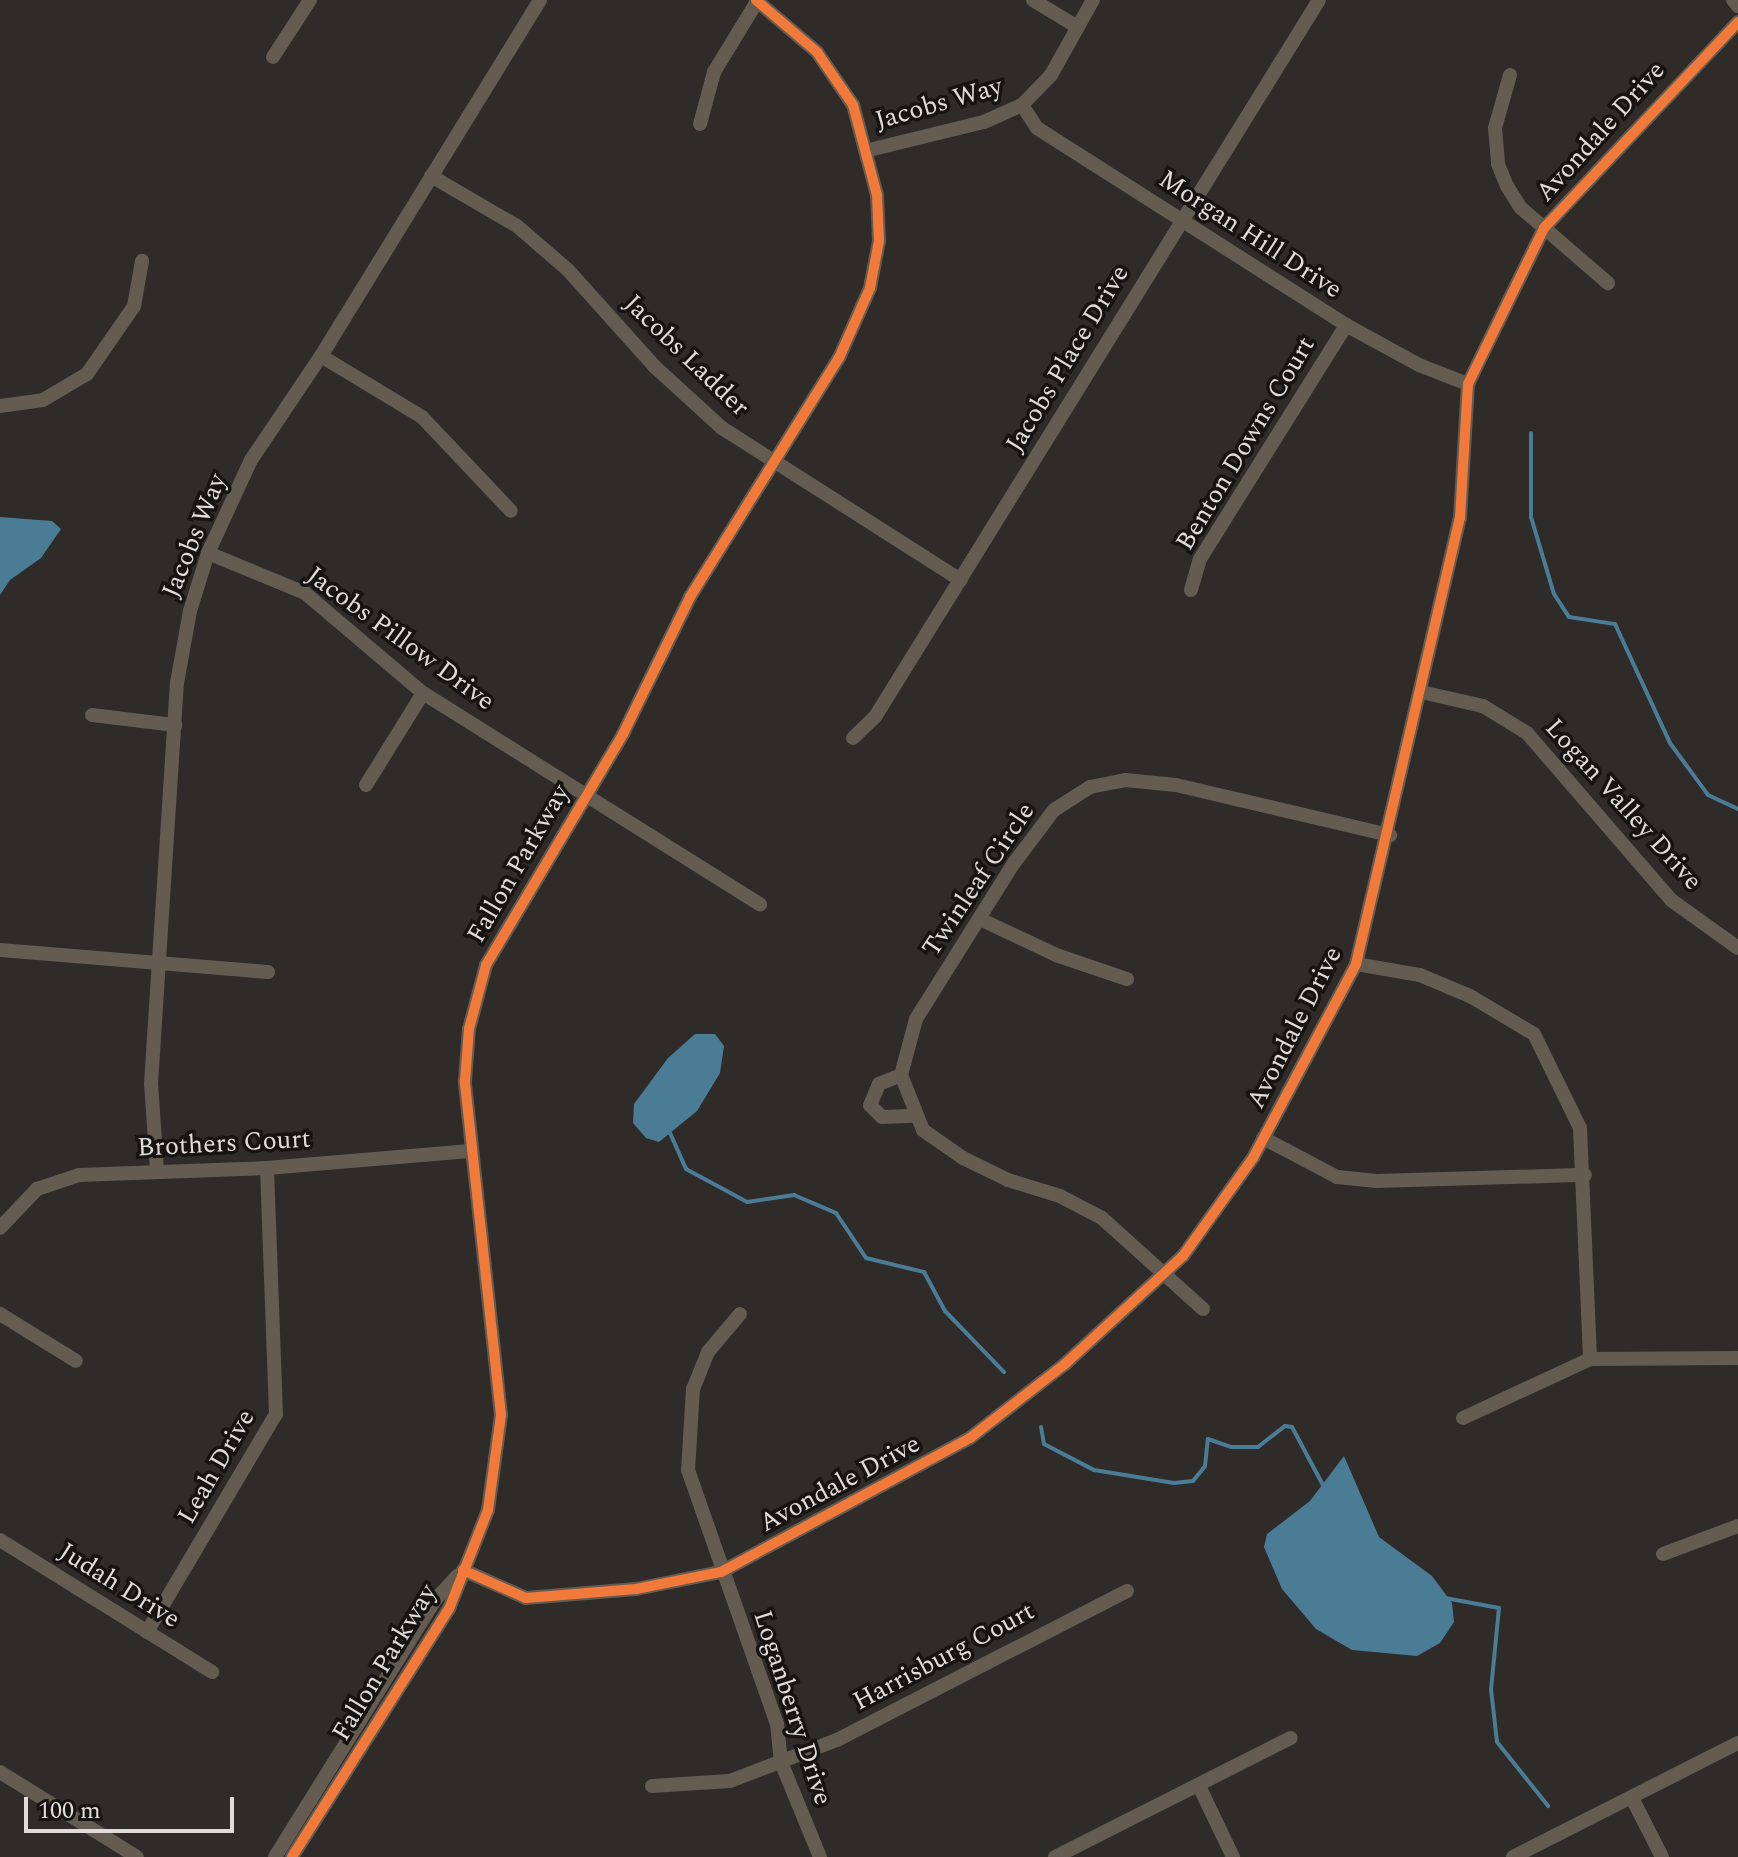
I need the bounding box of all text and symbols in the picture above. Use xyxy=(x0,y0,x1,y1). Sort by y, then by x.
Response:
street label: Avondale Drive xyxy=(1530,56,1672,208)
street label: Jacobs Way xyxy=(872,71,1006,137)
street label: Morgan Hill Drive xyxy=(1153,164,1347,306)
street label: Jacobs Place Drive xyxy=(1000,260,1136,458)
street label: Jacobs Ladder xyxy=(617,289,755,423)
street label: Benton Downs Court xyxy=(1170,332,1322,556)
street label: Jacobs Way xyxy=(156,470,234,602)
street label: Jacobs Pillow Drive xyxy=(300,560,500,718)
street label: Logan Valley Drive xyxy=(1538,713,1708,897)
street label: Fallon Parkway xyxy=(461,779,577,949)
street label: Twinleaf Circle xyxy=(916,797,1042,963)
street label: Avondale Drive xyxy=(1241,942,1349,1114)
street label: Brothers Court xyxy=(137,1124,311,1164)
street label: Leah Drive xyxy=(172,1404,262,1530)
street label: Avondale Drive xyxy=(754,1429,926,1539)
street label: Judah Drive xyxy=(53,1537,185,1635)
street label: Fallon Parkway xyxy=(326,1579,444,1747)
street label: Harrisburg Court xyxy=(848,1596,1040,1718)
street label: Loganberry Drive xyxy=(746,1607,838,1809)
scale bar xyxy=(28,1781,238,1831)
text: 100 m xyxy=(38,1793,101,1829)

